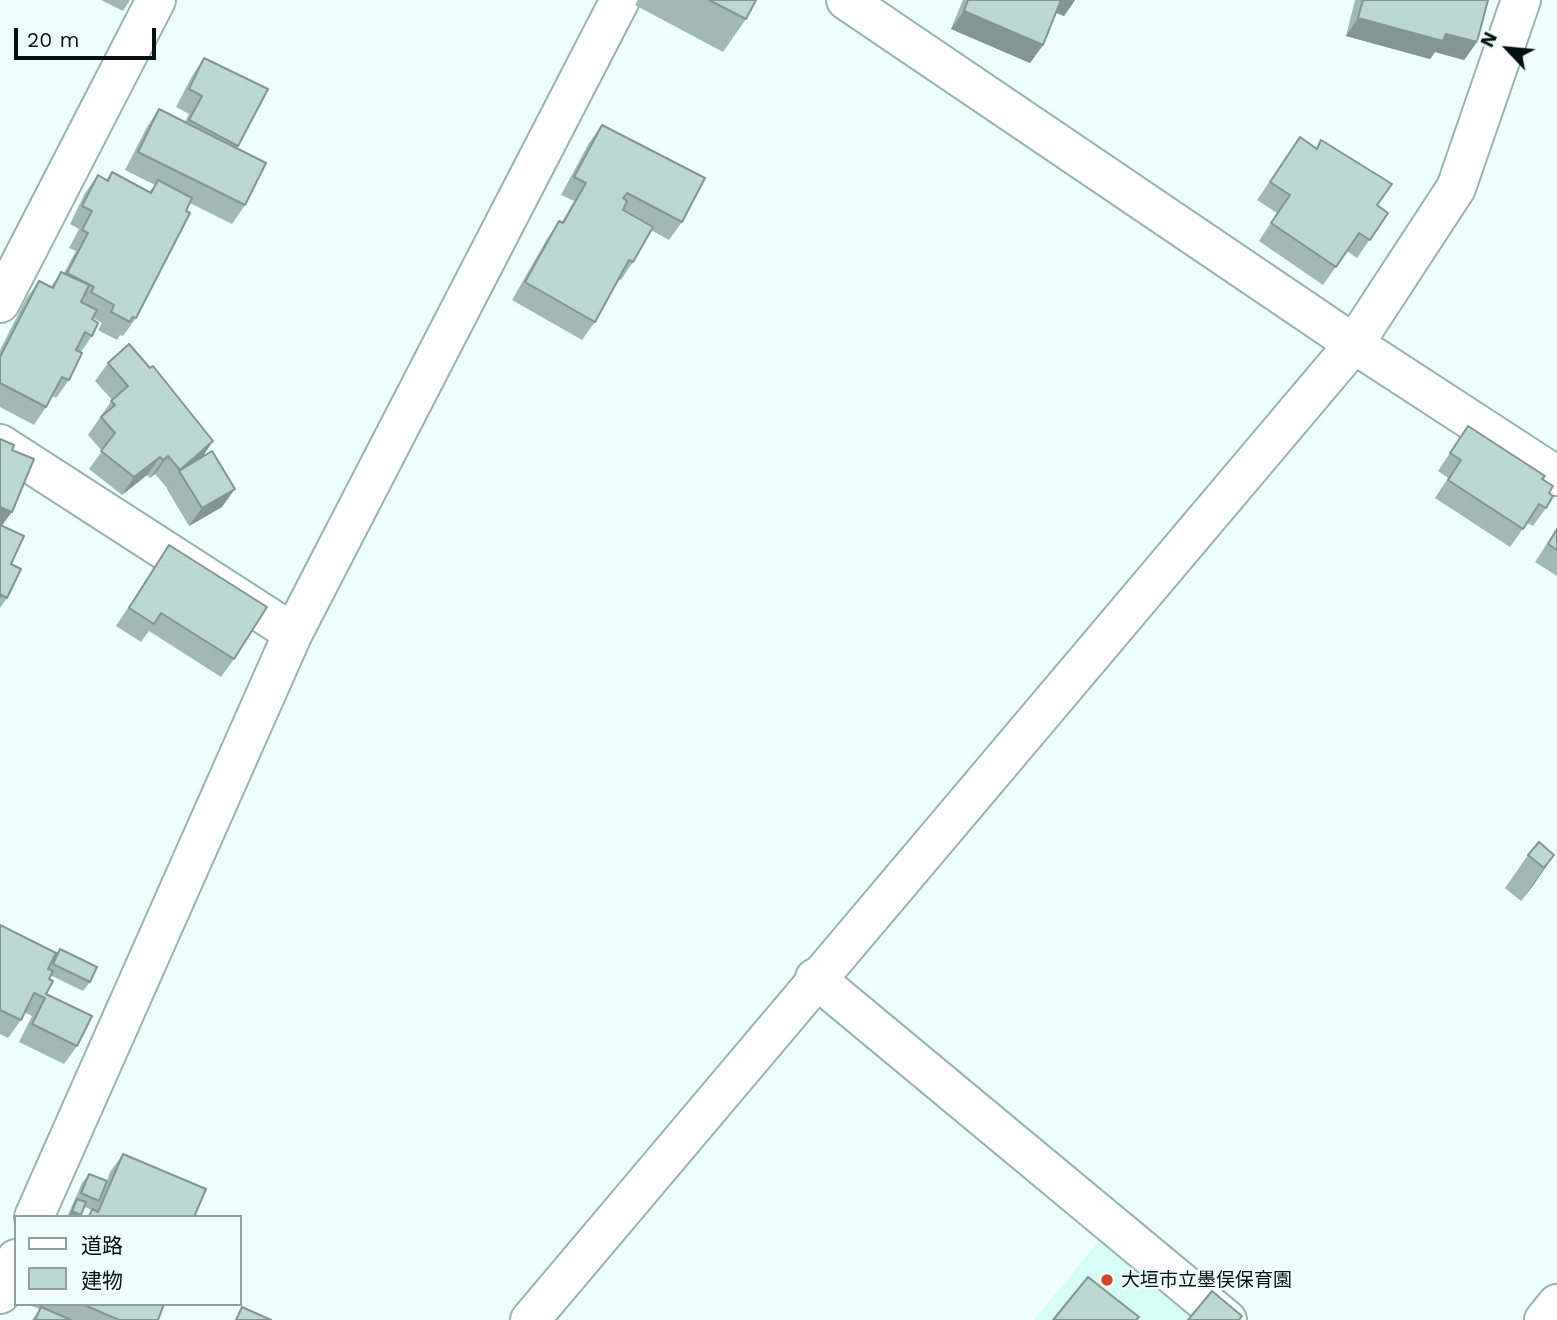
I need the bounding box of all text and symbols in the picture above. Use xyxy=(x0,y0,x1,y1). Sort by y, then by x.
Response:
scale bar xyxy=(18,14,159,58)
north arrow xyxy=(1473,14,1543,84)
text: 20 m xyxy=(27,27,79,52)
text: N xyxy=(1475,28,1502,51)
legend xyxy=(14,1215,242,1306)
text: 道路 xyxy=(81,1233,123,1258)
text: 建物 xyxy=(81,1268,123,1293)
place label: 大垣市立墨俣保育園 xyxy=(1121,1269,1292,1291)
marker: 大垣市立墨俣保育園 xyxy=(1099,1272,1115,1288)

